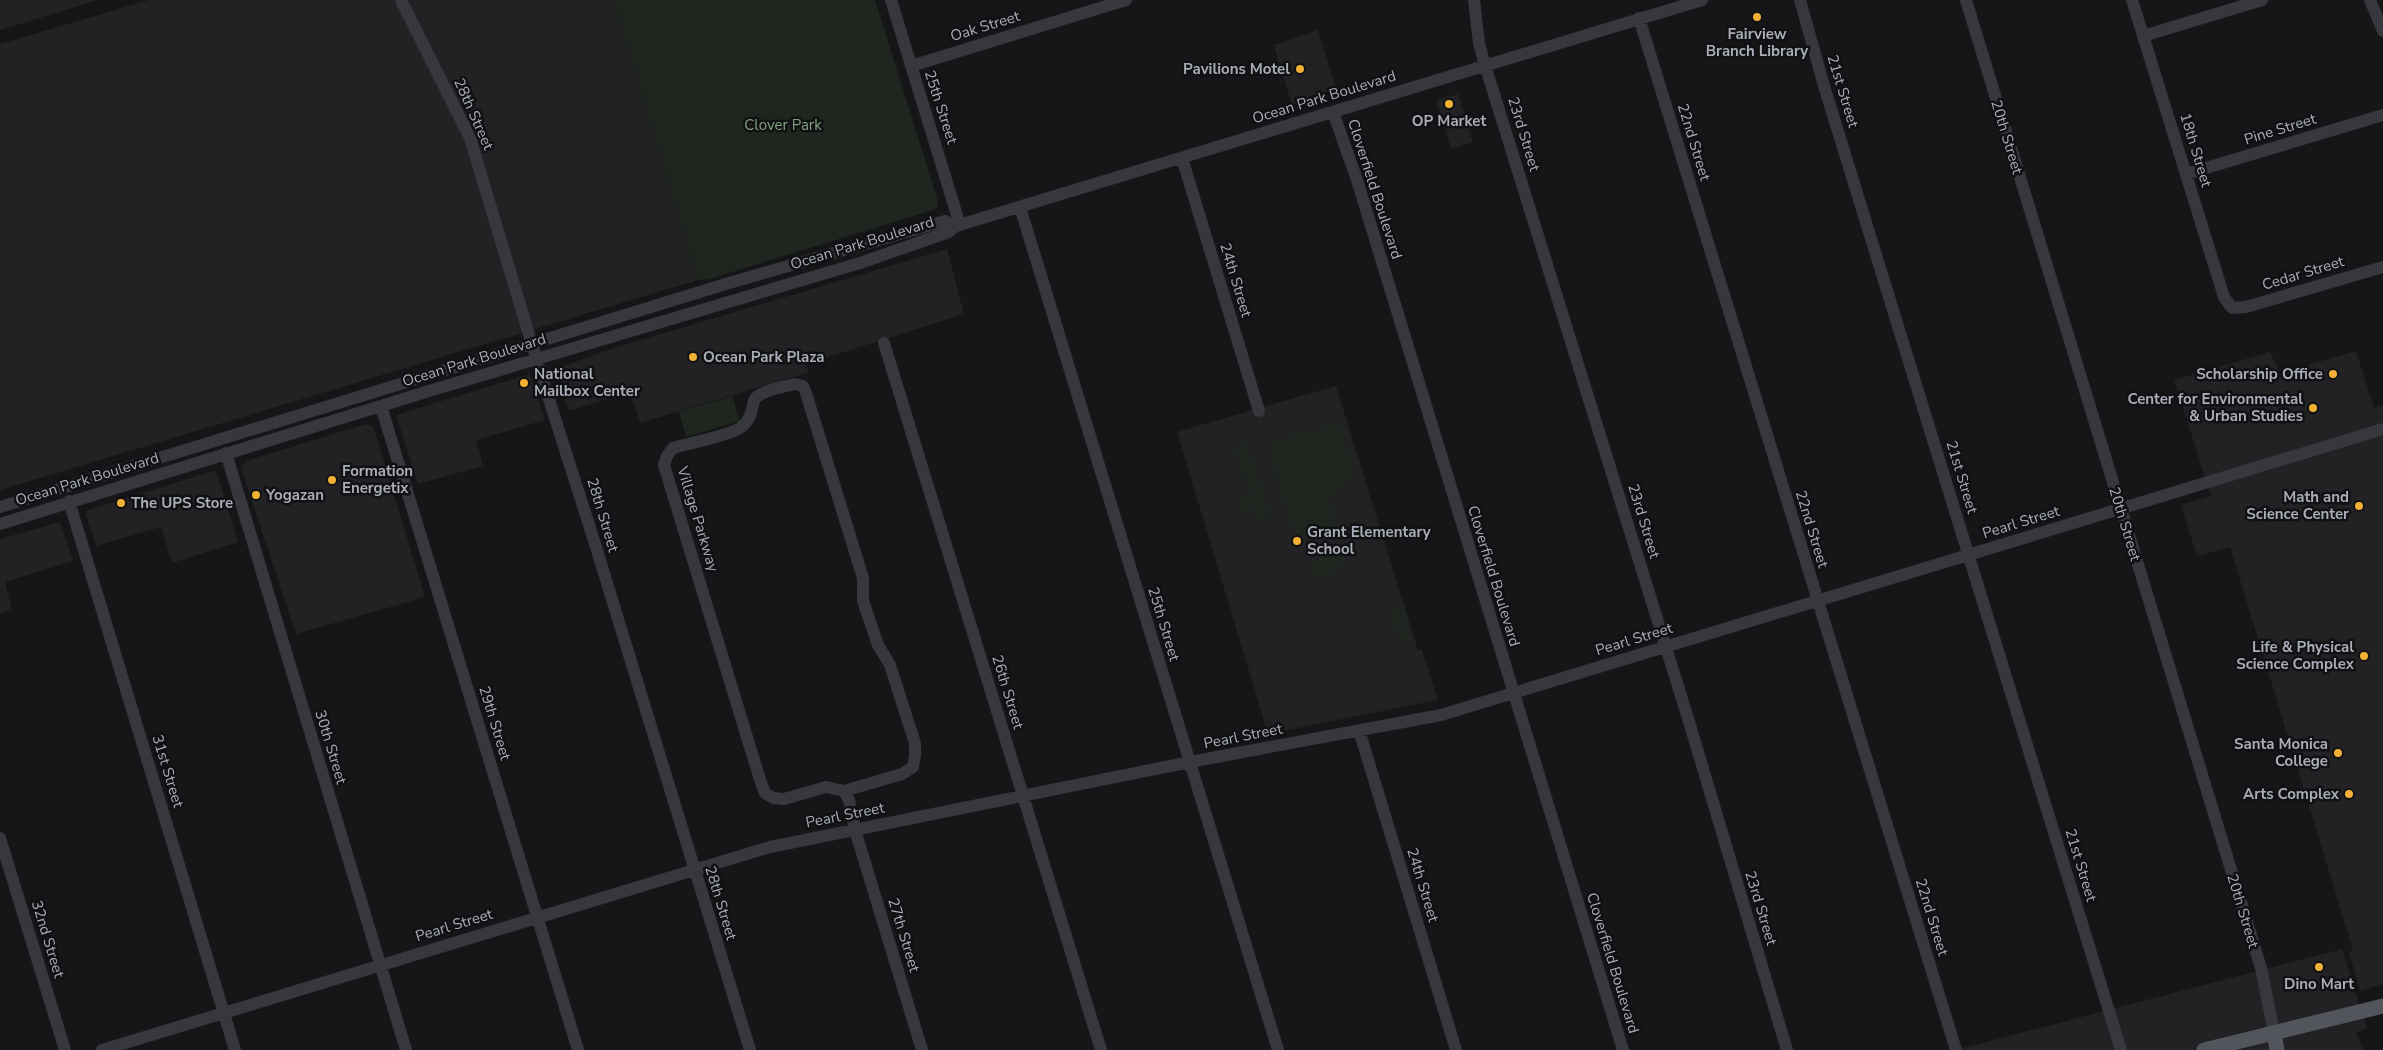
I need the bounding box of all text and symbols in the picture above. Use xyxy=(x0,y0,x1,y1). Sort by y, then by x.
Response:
street label: Oak Street xyxy=(948,6,1023,46)
marker: Fairview Branch Library xyxy=(1751,11,1763,23)
place label: Fairview Branch Library xyxy=(1706,24,1808,61)
street label: 21st Street xyxy=(1822,52,1864,131)
place label: Pavilions Motel xyxy=(1183,59,1290,79)
marker: Pavilions Motel xyxy=(1294,63,1306,75)
street label: Ocean Park Boulevard xyxy=(1250,66,1398,128)
street label: 25th Street xyxy=(920,68,963,147)
street label: 28th Street xyxy=(449,75,499,154)
street label: 23rd Street xyxy=(1503,94,1545,174)
street label: 20th Street xyxy=(1986,97,2028,177)
marker: OP Market xyxy=(1443,98,1455,110)
street label: 22nd Street xyxy=(1673,101,1715,184)
street label: Pine Street xyxy=(2242,108,2319,149)
street label: 18th Street xyxy=(2175,110,2217,190)
place label: OP Market xyxy=(1412,111,1486,131)
park label: Clover Park xyxy=(744,115,822,135)
street label: Cloverfield Boulevard xyxy=(1343,116,1407,262)
street label: Ocean Park Boulevard xyxy=(788,212,936,274)
street label: 24th Street xyxy=(1215,240,1257,320)
street label: Cedar Street xyxy=(2260,251,2347,295)
street label: Ocean Park Boulevard xyxy=(400,329,548,391)
place label: Ocean Park Plaza xyxy=(703,347,825,367)
marker: Ocean Park Plaza xyxy=(687,351,699,363)
place label: National Mailbox Center xyxy=(534,364,640,401)
place label: Scholarship Office xyxy=(2196,364,2323,384)
marker: Scholarship Office xyxy=(2327,368,2339,380)
marker: National Mailbox Center xyxy=(518,377,530,389)
place label: Center for Environmental & Urban Studies xyxy=(2127,389,2303,426)
marker: Center for Environmental & Urban Studies xyxy=(2307,402,2319,414)
street label: 21st Street xyxy=(1941,438,1983,517)
street label: Ocean Park Boulevard xyxy=(13,448,161,510)
place label: Formation Energetix xyxy=(342,461,413,498)
street label: Village Parkway xyxy=(672,463,724,574)
marker: Formation Energetix xyxy=(326,474,338,486)
street label: 28th Street xyxy=(582,475,624,555)
street label: 23rd Street xyxy=(1623,481,1665,561)
street label: 20th Street xyxy=(2104,484,2146,564)
place label: Yogazan xyxy=(265,485,324,505)
place label: Math and Science Center xyxy=(2246,487,2349,524)
street label: 22nd Street xyxy=(1791,488,1833,571)
marker: Yogazan xyxy=(250,489,262,501)
place label: The UPS Store xyxy=(131,493,233,513)
marker: The UPS Store xyxy=(115,497,127,509)
marker: Math and Science Center xyxy=(2353,500,2365,512)
street label: Pearl Street xyxy=(1980,501,2063,543)
street label: Cloverfield Boulevard xyxy=(1463,503,1525,649)
place label: Grant Elementary School xyxy=(1307,522,1431,559)
marker: Grant Elementary School xyxy=(1291,535,1303,547)
street label: 25th Street xyxy=(1143,584,1185,664)
street label: Pearl Street xyxy=(1593,618,1676,660)
place label: Life & Physical Science Complex xyxy=(2236,637,2355,674)
marker: Life & Physical Science Complex xyxy=(2358,650,2370,662)
street label: 26th Street xyxy=(987,652,1029,732)
street label: 29th Street xyxy=(474,683,516,763)
street label: 30th Street xyxy=(310,707,352,787)
street label: Pearl Street xyxy=(1202,718,1285,753)
street label: 31st Street xyxy=(147,732,189,811)
place label: Santa Monica College xyxy=(2234,734,2328,771)
marker: Santa Monica College xyxy=(2332,747,2344,759)
place label: Arts Complex xyxy=(2243,784,2340,804)
marker: Arts Complex xyxy=(2343,788,2355,800)
street label: Pearl Street xyxy=(804,797,887,832)
street label: 21st Street xyxy=(2060,826,2102,905)
street label: 24th Street xyxy=(1402,845,1444,925)
street label: 28th Street xyxy=(700,863,742,943)
street label: 23rd Street xyxy=(1740,868,1782,948)
street label: 20th Street xyxy=(2222,871,2264,951)
street label: 22nd Street xyxy=(1911,876,1953,959)
street label: Cloverfield Boulevard xyxy=(1582,890,1644,1036)
street label: 27th Street xyxy=(883,895,925,975)
street label: 32nd Street xyxy=(27,898,69,981)
street label: Pearl Street xyxy=(413,904,496,946)
marker: Dino Mart xyxy=(2313,961,2325,973)
place label: Dino Mart xyxy=(2284,974,2354,994)

